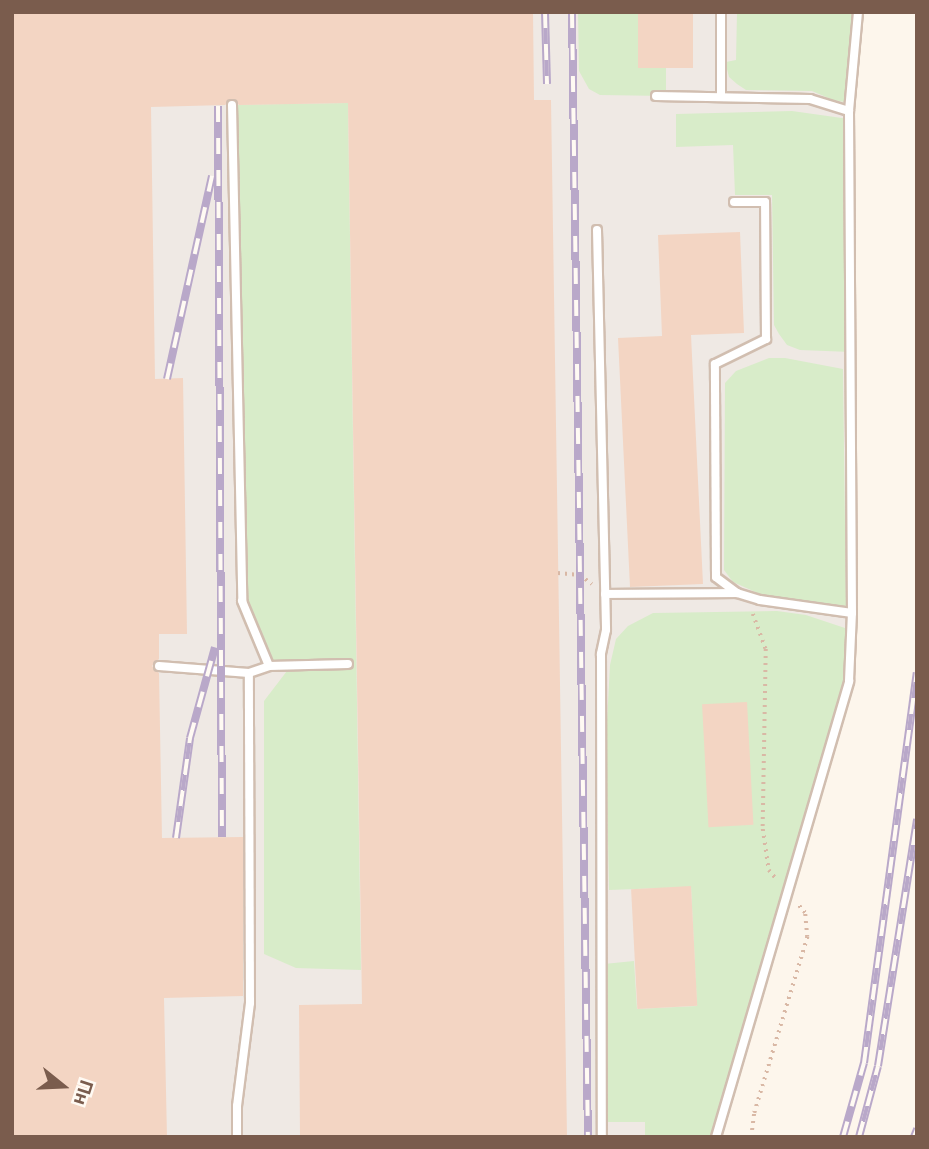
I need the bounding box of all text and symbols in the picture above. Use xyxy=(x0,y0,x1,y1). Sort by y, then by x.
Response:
north arrow xyxy=(28,1051,98,1121)
text: Пн xyxy=(70,1077,97,1108)

